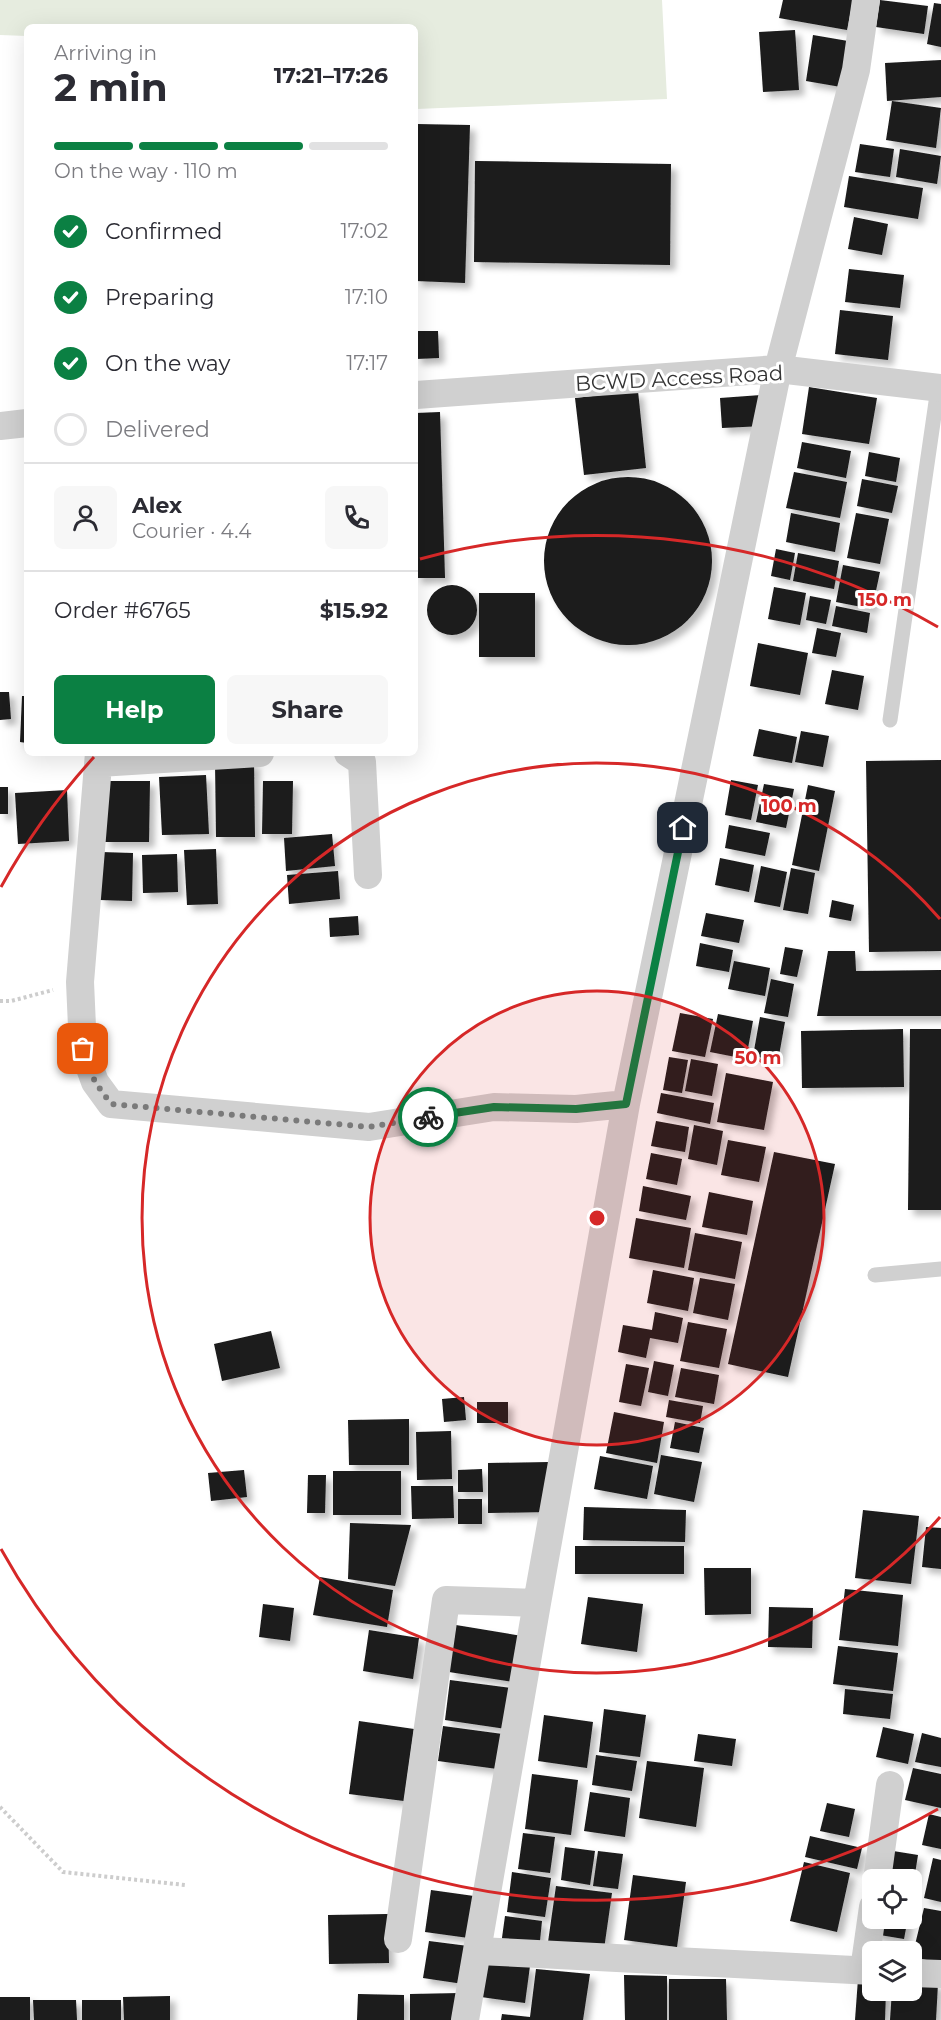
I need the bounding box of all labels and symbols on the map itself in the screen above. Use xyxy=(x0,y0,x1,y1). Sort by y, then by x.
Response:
street label: BCWD Access Road xyxy=(574,360,784,396)
text: 150 m xyxy=(858,589,912,611)
text: 100 m xyxy=(761,795,817,817)
pin xyxy=(657,802,708,853)
pin xyxy=(57,1023,108,1074)
text: 50 m xyxy=(735,1047,781,1069)
courier xyxy=(398,1087,458,1147)
centre of rings xyxy=(587,1208,607,1228)

